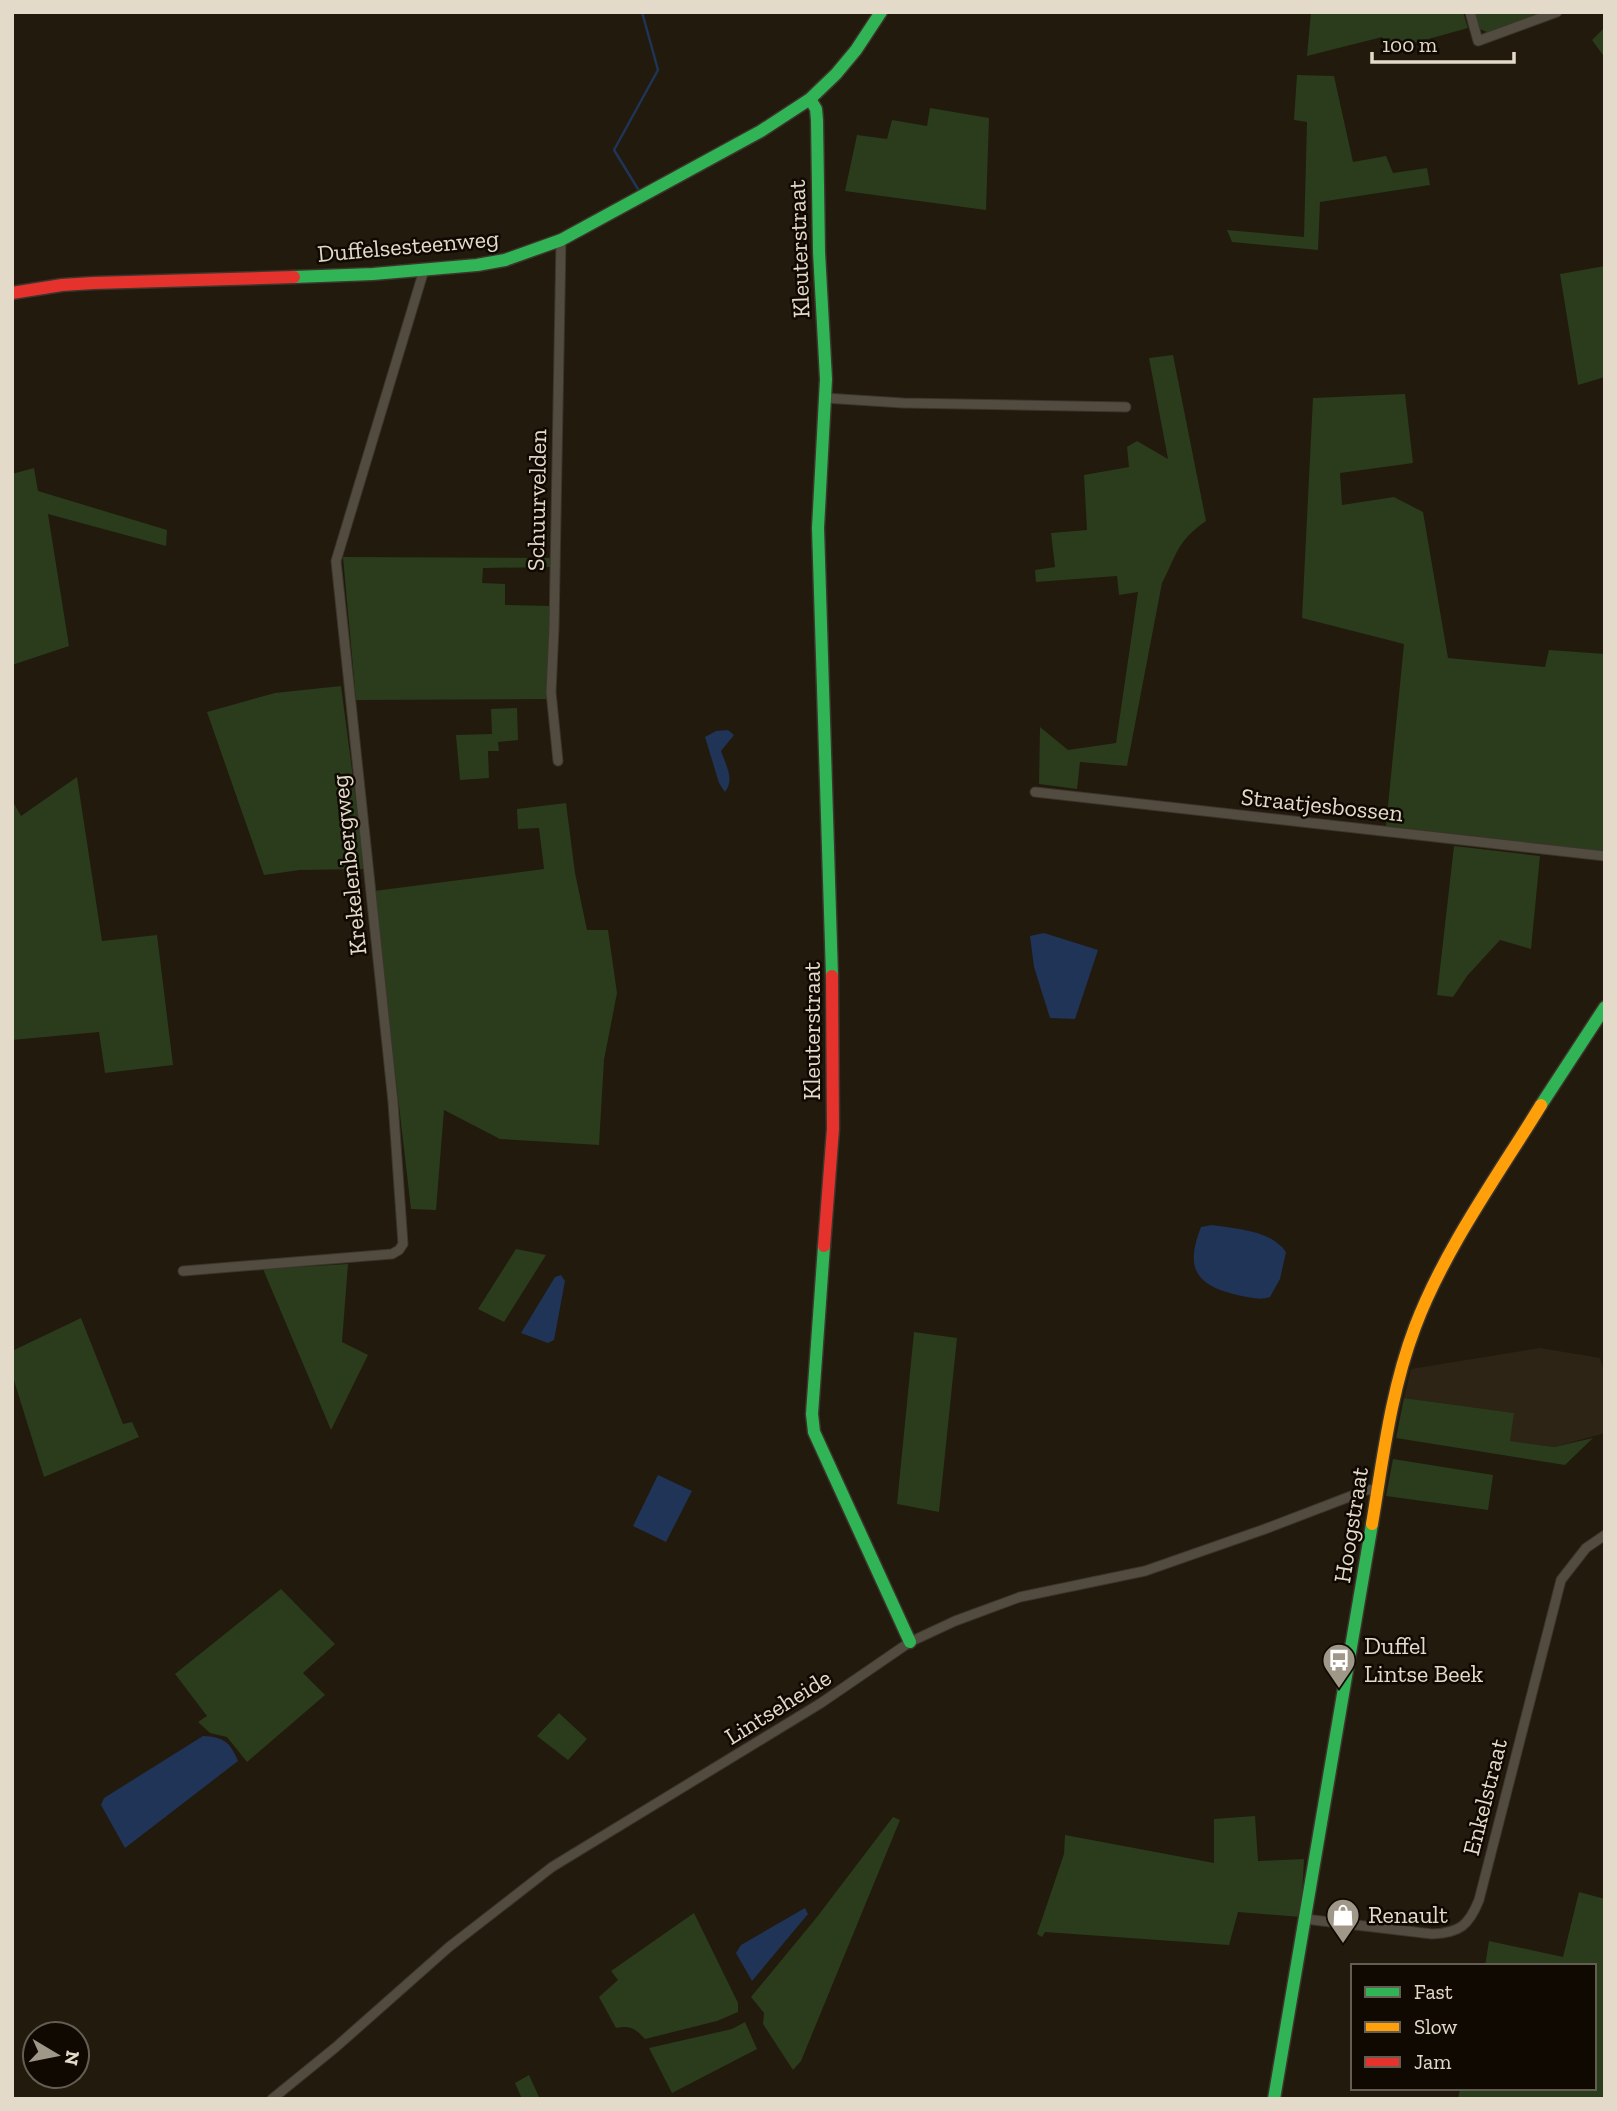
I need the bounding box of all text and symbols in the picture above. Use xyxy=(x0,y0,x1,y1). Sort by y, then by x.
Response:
scale bar xyxy=(1372,21,1514,65)
text: 100 m xyxy=(1382,32,1437,57)
street label: Kleuterstraat xyxy=(782,179,815,319)
street label: Duffelsesteenweg xyxy=(316,223,500,268)
street label: Schuurvelden xyxy=(521,429,552,571)
street label: Krekelenbergweg xyxy=(325,773,372,957)
street label: Straatjesbossen xyxy=(1240,782,1405,827)
street label: Kleuterstraat xyxy=(797,962,826,1100)
street label: Hoogstraat xyxy=(1327,1465,1374,1585)
place label: Duffel Lintse Beek xyxy=(1364,1631,1484,1688)
bus stop icon: Duffel Lintse Beek xyxy=(1320,1641,1358,1690)
street label: Lintseheide xyxy=(719,1662,836,1751)
street label: Enkelstraat xyxy=(1456,1735,1513,1858)
shop icon: Renault xyxy=(1324,1896,1362,1945)
place label: Renault xyxy=(1368,1900,1448,1929)
legend xyxy=(1351,1964,1596,2090)
text: Fast xyxy=(1414,1979,1453,2004)
text: Slow xyxy=(1414,2014,1457,2039)
north arrow xyxy=(21,2020,91,2090)
text: N xyxy=(60,2049,85,2067)
text: Jam xyxy=(1414,2049,1451,2074)

